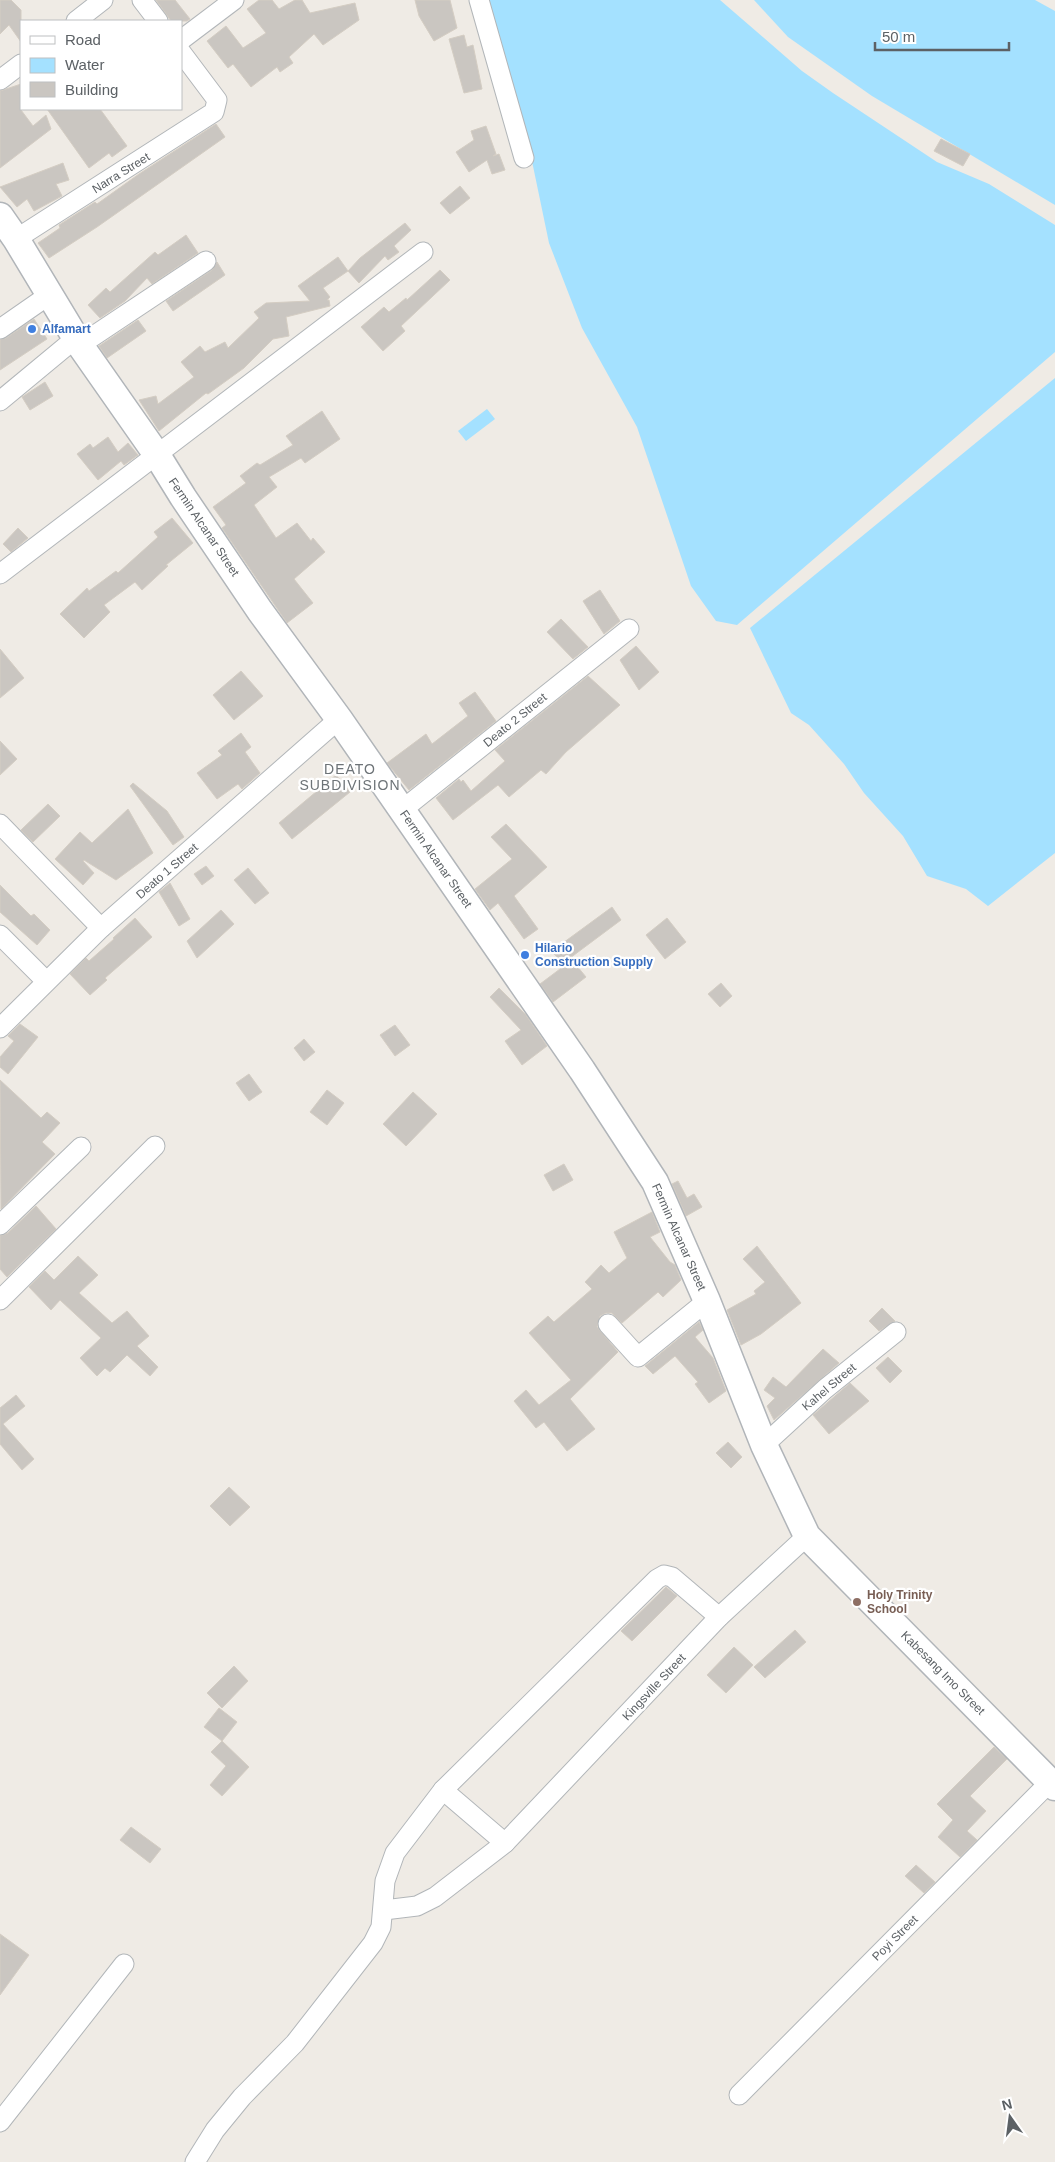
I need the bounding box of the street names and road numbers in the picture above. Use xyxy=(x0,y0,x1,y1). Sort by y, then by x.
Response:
street label: Narra Street xyxy=(90,149,153,196)
street label: Fermin Alcanar Street xyxy=(166,475,243,580)
street label: Deato 2 Street xyxy=(481,690,550,750)
street label: Fermin Alcanar Street xyxy=(397,807,475,911)
street label: Deato 1 Street xyxy=(133,840,201,902)
street label: Fermin Alcanar Street xyxy=(649,1181,709,1293)
street label: Kahel Street xyxy=(799,1360,859,1414)
street label: Kabesang Imo Street xyxy=(898,1628,988,1718)
street label: Kingsville Street xyxy=(620,1650,689,1723)
street label: Poyi Street xyxy=(869,1912,921,1964)

